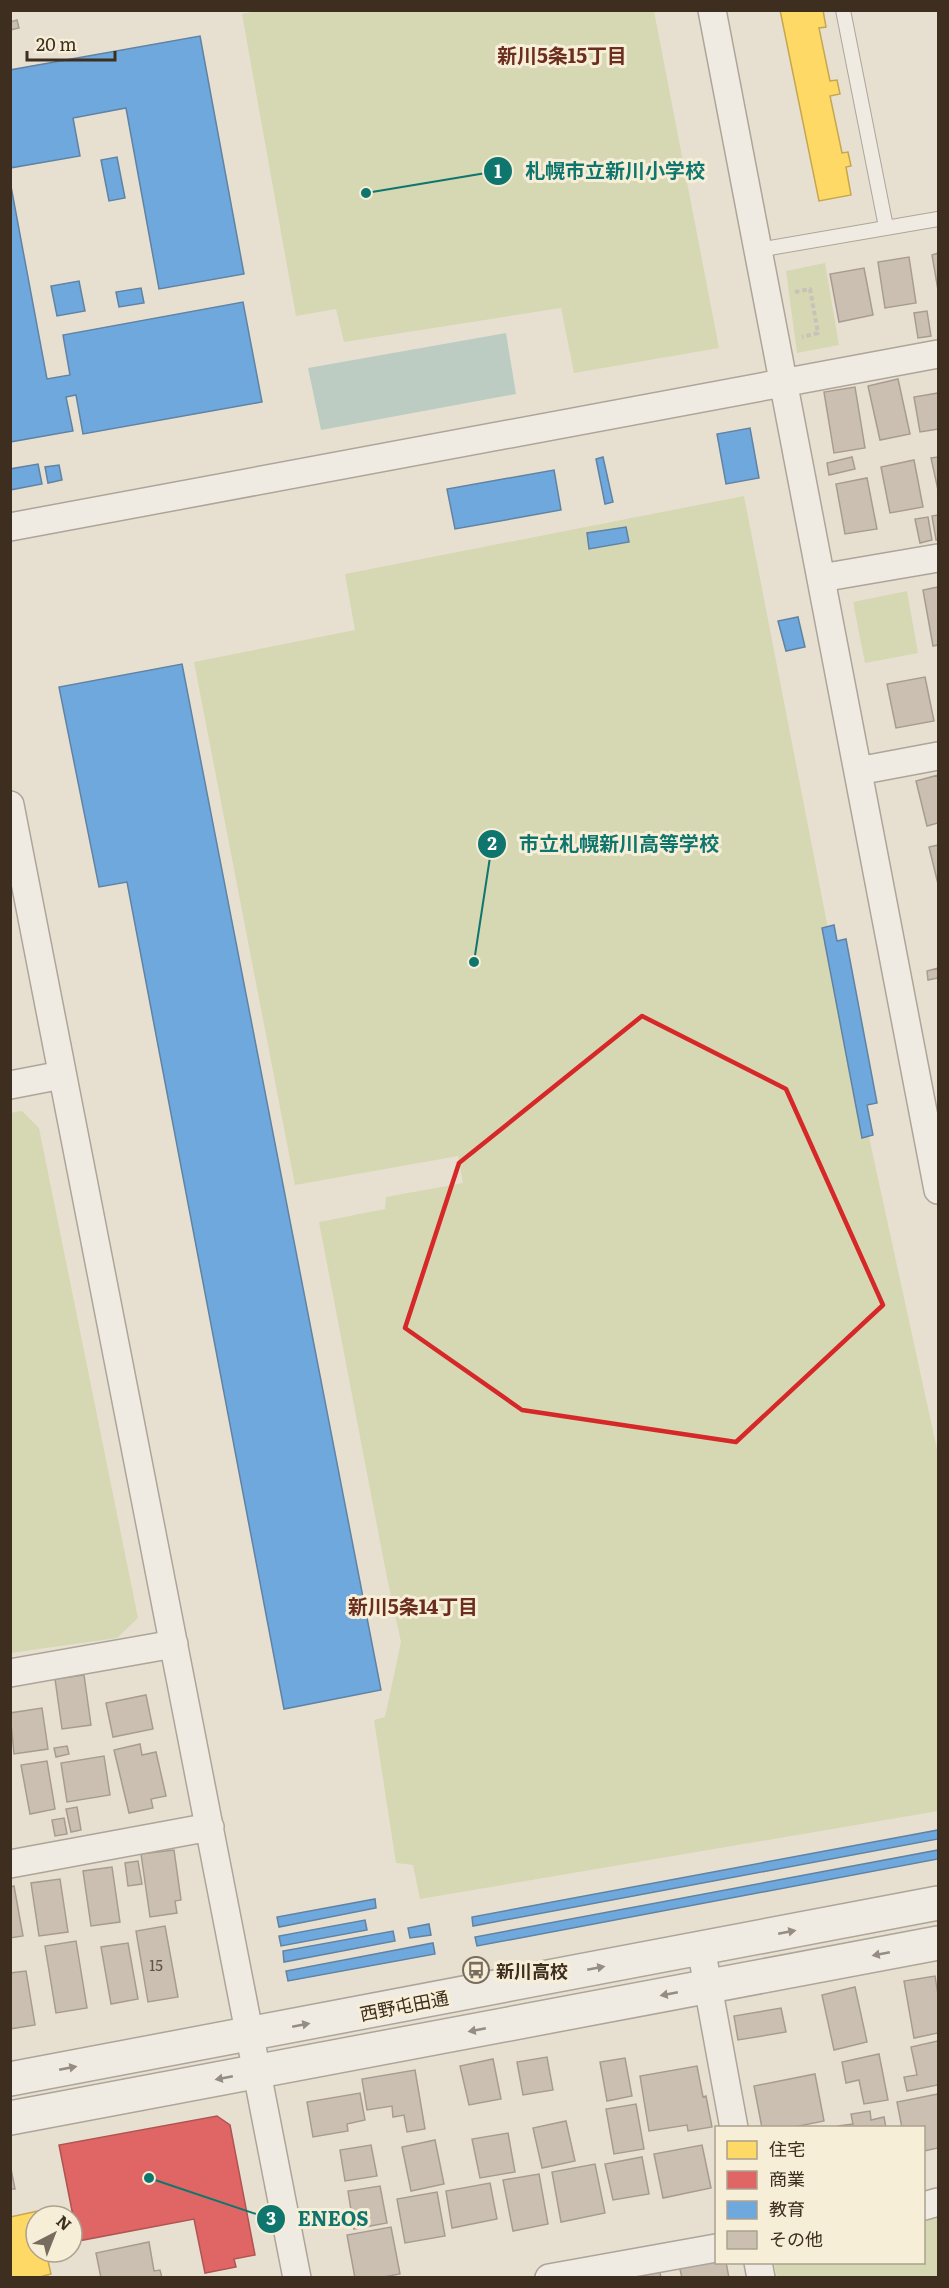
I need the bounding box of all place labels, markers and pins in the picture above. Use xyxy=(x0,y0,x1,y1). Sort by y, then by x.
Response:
callout: 札幌市立新川小学校 xyxy=(483,152,717,190)
callout: 市立札幌新川高等学校 xyxy=(477,825,731,863)
bus stop icon: 新川高校 xyxy=(461,1955,491,1985)
place label: 新川高校 xyxy=(496,1957,568,1984)
callout: ENEOS xyxy=(256,2200,381,2238)

